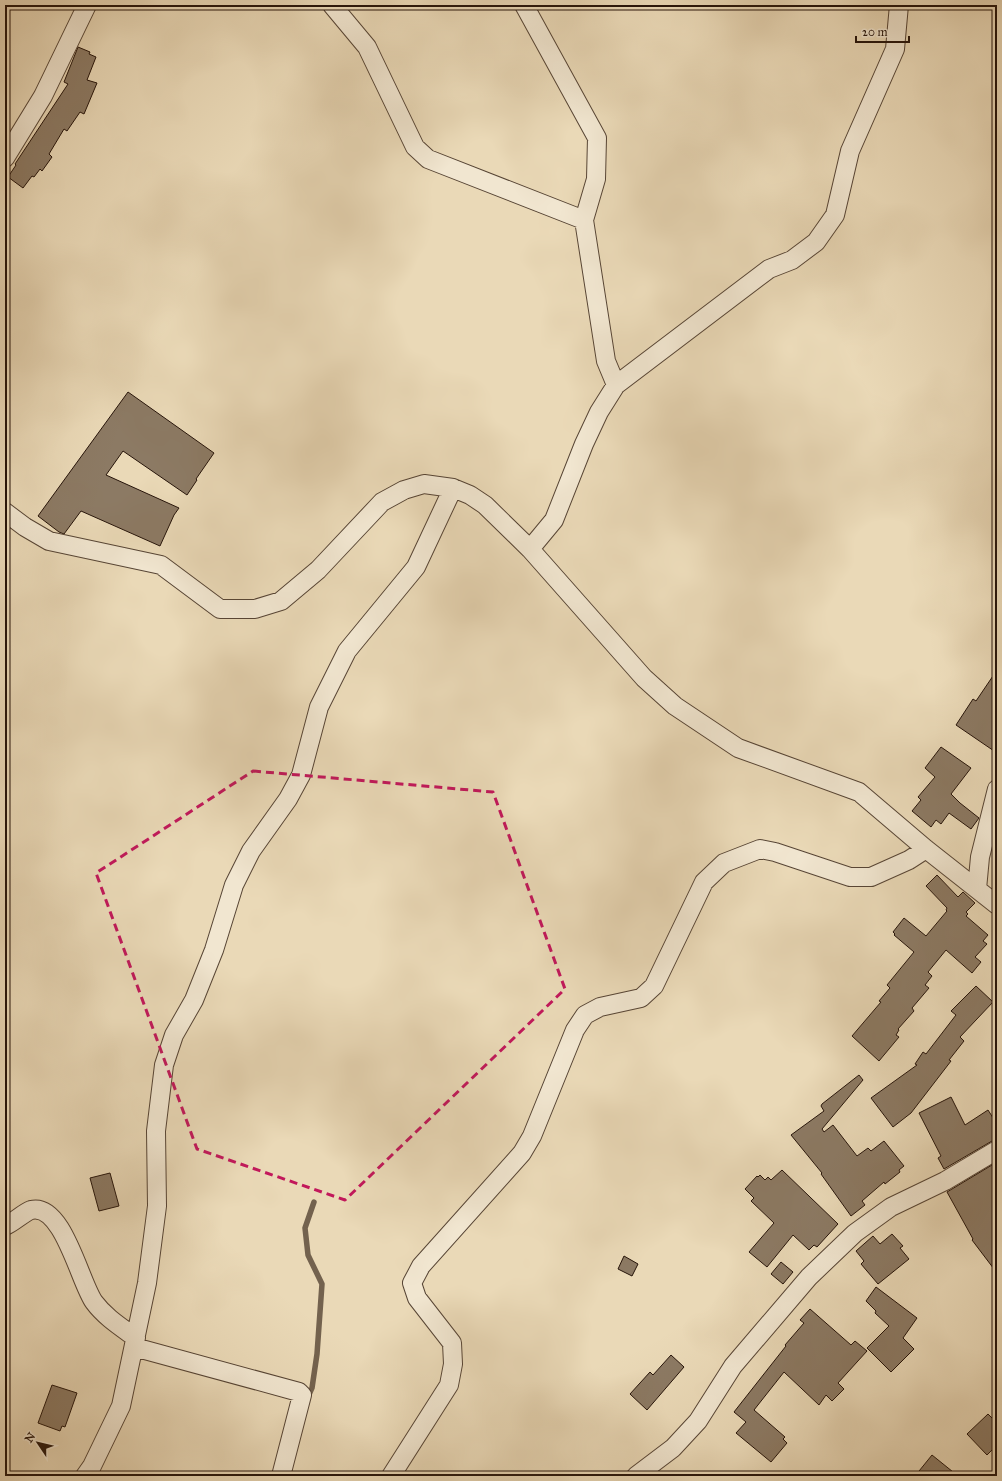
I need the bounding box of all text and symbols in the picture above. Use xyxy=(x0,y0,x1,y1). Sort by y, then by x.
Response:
scale bar xyxy=(856,18,909,44)
text: 20 m xyxy=(862,25,888,39)
north arrow xyxy=(18,1423,58,1463)
text: N xyxy=(22,1429,39,1445)

